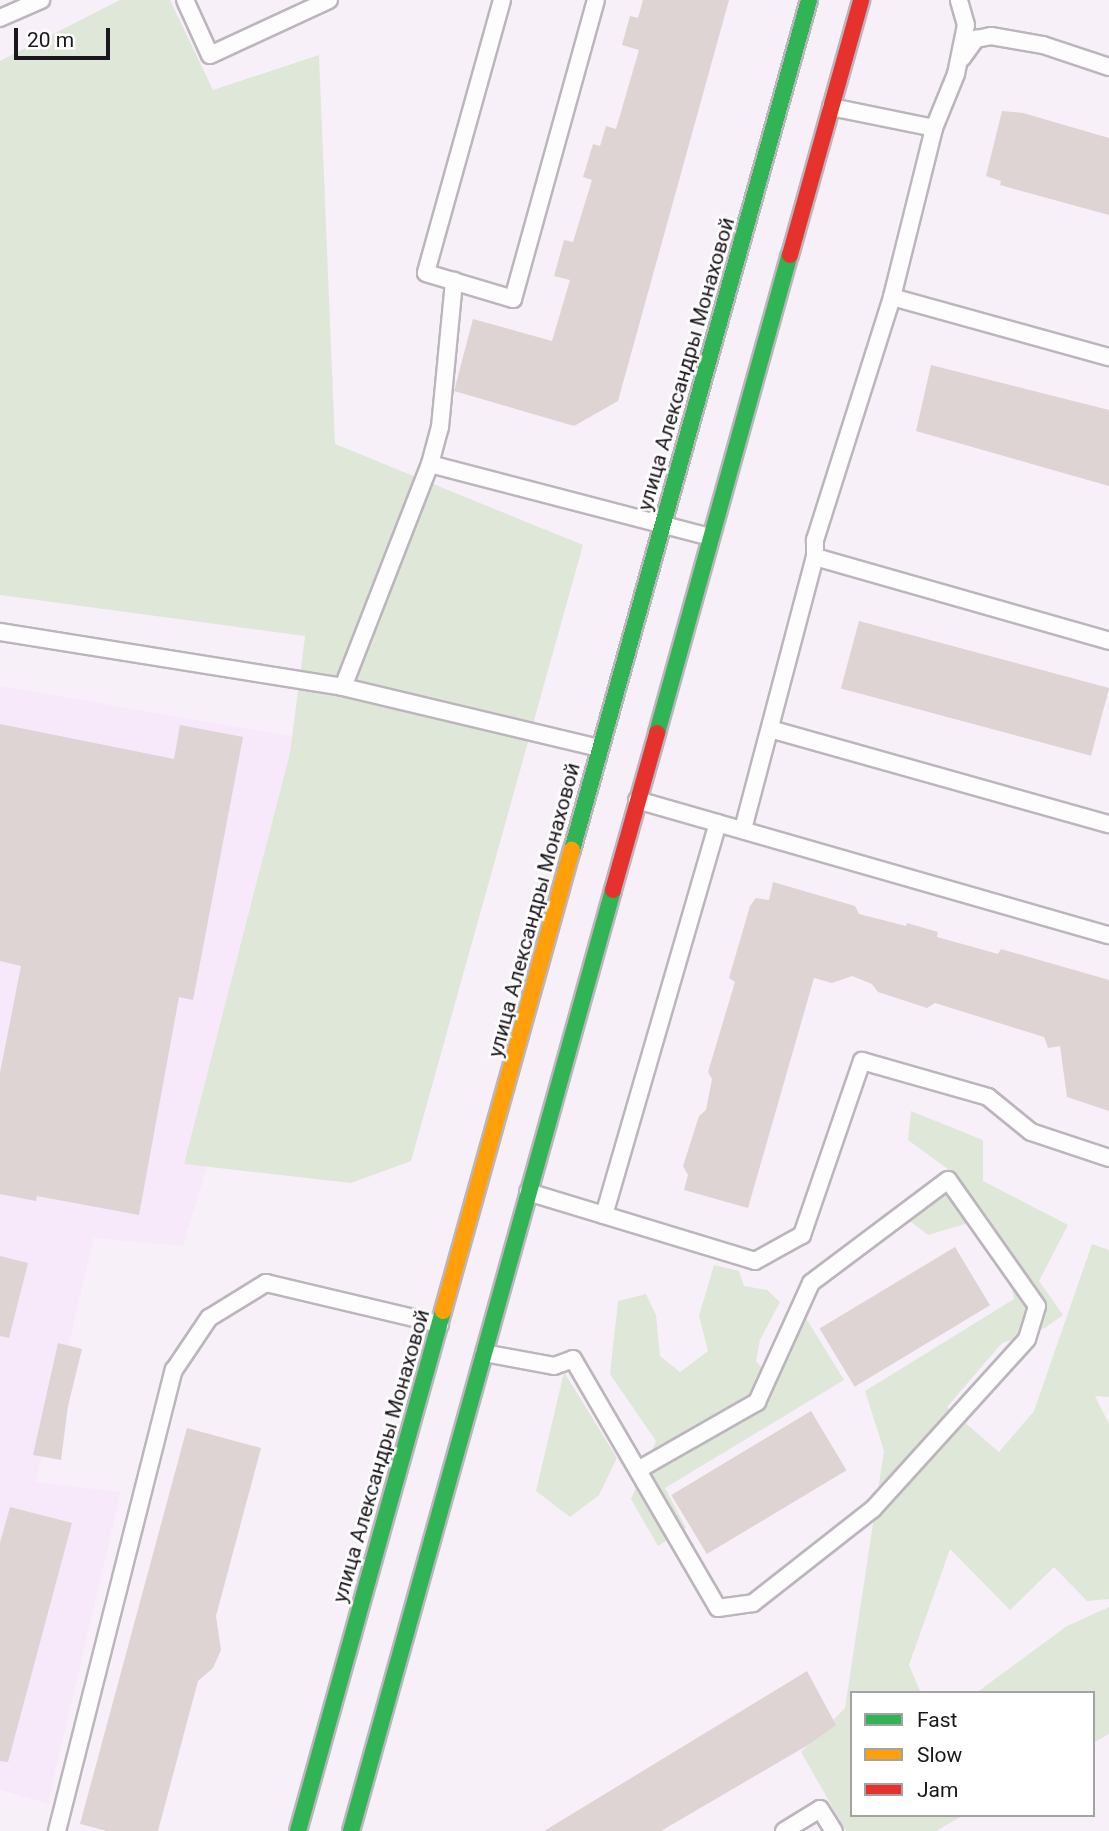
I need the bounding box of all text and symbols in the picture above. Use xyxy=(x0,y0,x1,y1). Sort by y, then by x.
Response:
scale bar xyxy=(18,14,114,58)
text: 20 m xyxy=(27,28,74,52)
street label: улица Александры Монаховой xyxy=(632,214,740,514)
street label: улица Александры Монаховой xyxy=(483,760,585,1060)
street label: улица Александры Монаховой xyxy=(327,1306,435,1606)
legend xyxy=(850,1691,1095,1817)
text: Fast xyxy=(917,1708,957,1732)
text: Slow xyxy=(917,1743,962,1767)
text: Jam xyxy=(917,1778,958,1802)

